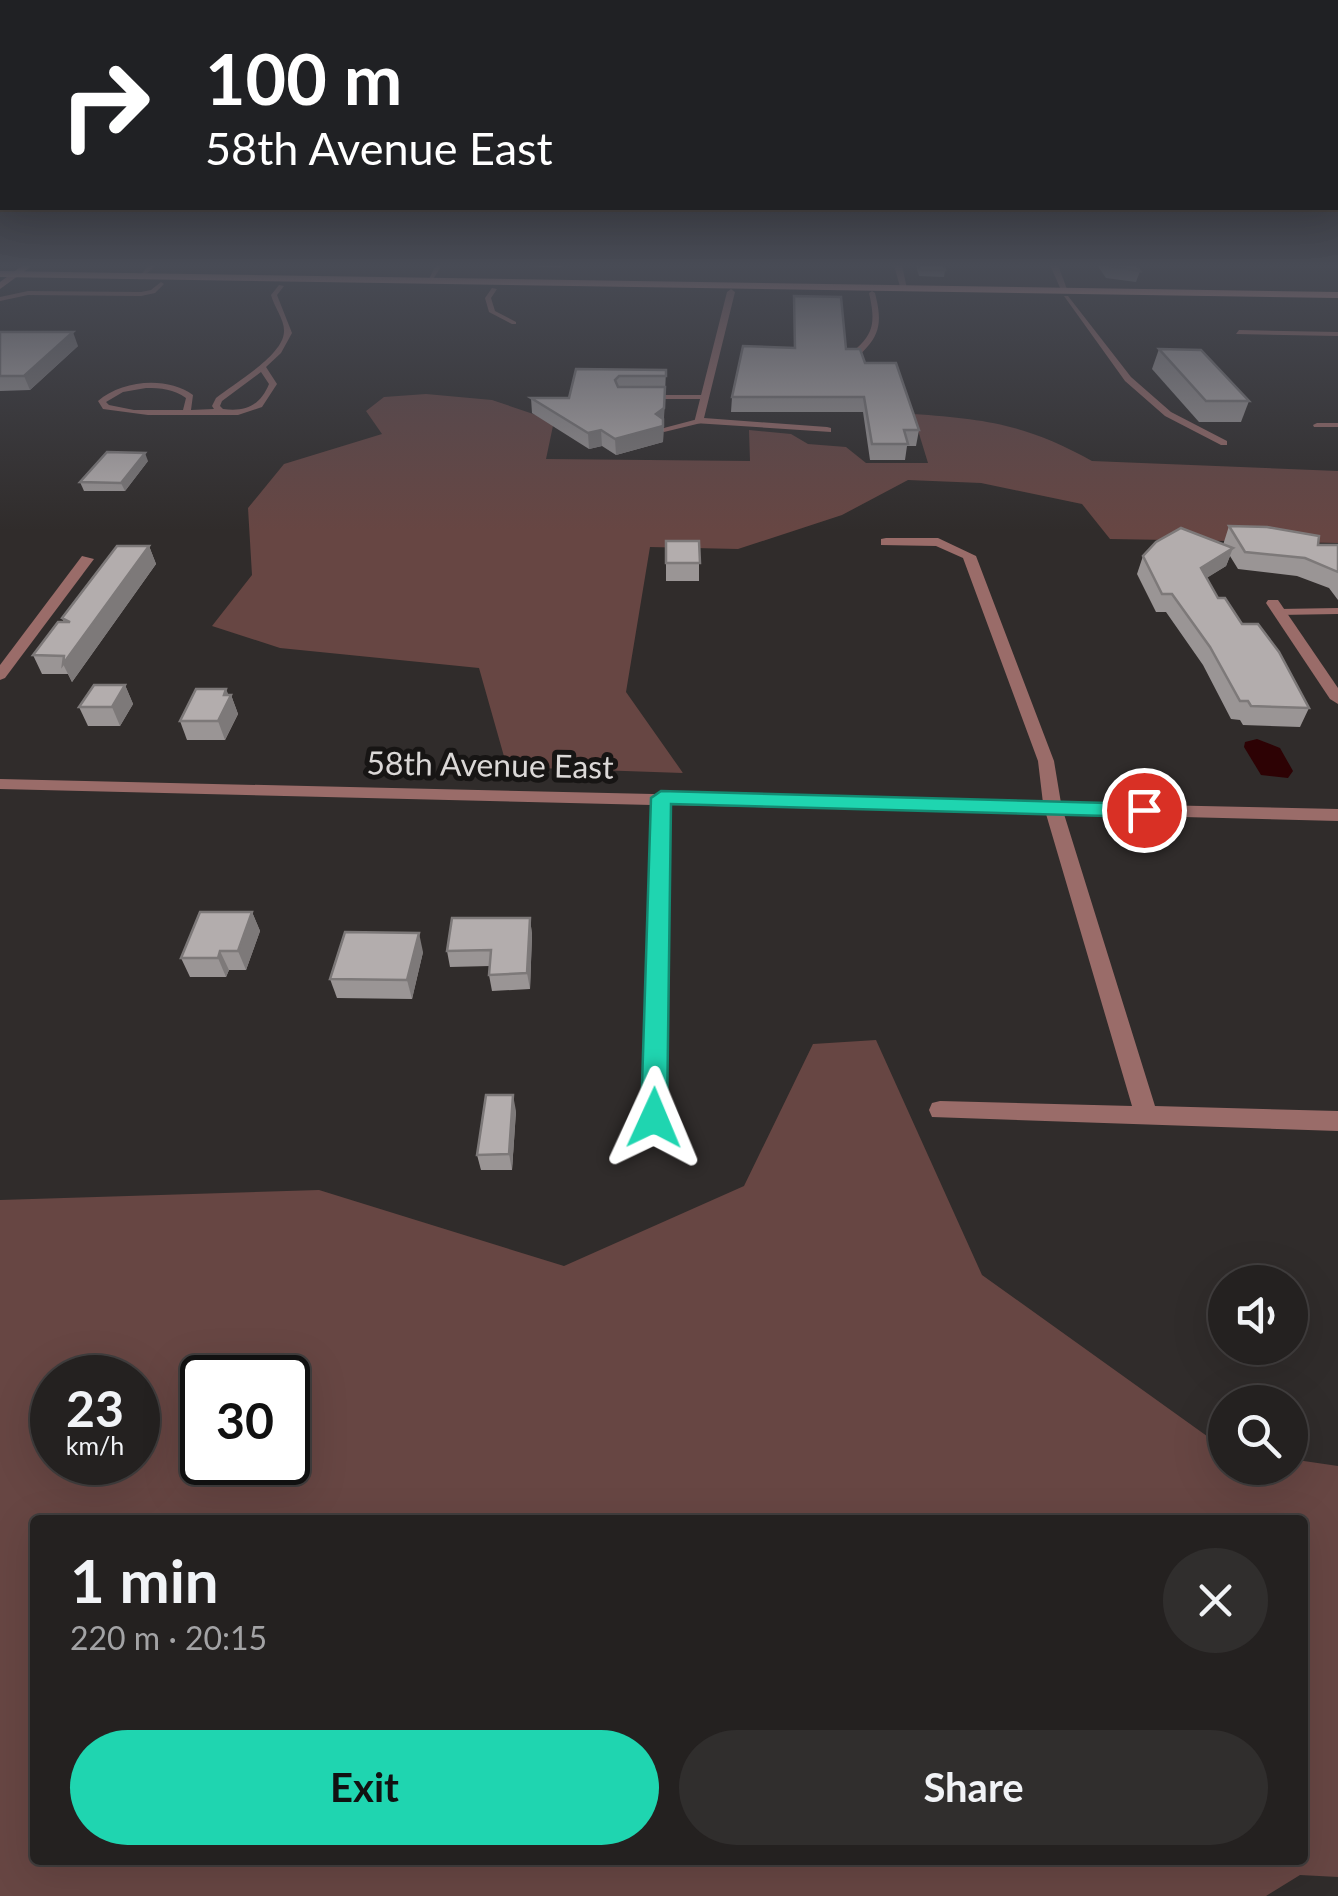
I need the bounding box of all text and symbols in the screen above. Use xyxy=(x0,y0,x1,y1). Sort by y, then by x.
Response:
text: 100 m xyxy=(205,36,402,120)
icon: right xyxy=(40,40,170,170)
text: 58th Avenue East xyxy=(205,121,553,175)
street label: 58th Avenue East xyxy=(366,742,614,786)
pin xyxy=(1102,768,1187,853)
icon: arrive xyxy=(1117,783,1172,838)
position arrow xyxy=(602,1066,706,1170)
map controls xyxy=(1208,1265,1308,1485)
button: sound xyxy=(1208,1265,1308,1365)
speed limit sign: 30 xyxy=(180,1355,310,1485)
text: 23 xyxy=(66,1378,124,1438)
button: search xyxy=(1208,1385,1308,1485)
text: km/h xyxy=(66,1430,124,1460)
text: 1 min xyxy=(70,1544,219,1616)
button: close xyxy=(1163,1548,1268,1653)
text: 220 m · 20:15 xyxy=(70,1618,267,1657)
button: Exit xyxy=(70,1730,659,1845)
button: Share xyxy=(679,1730,1268,1845)

